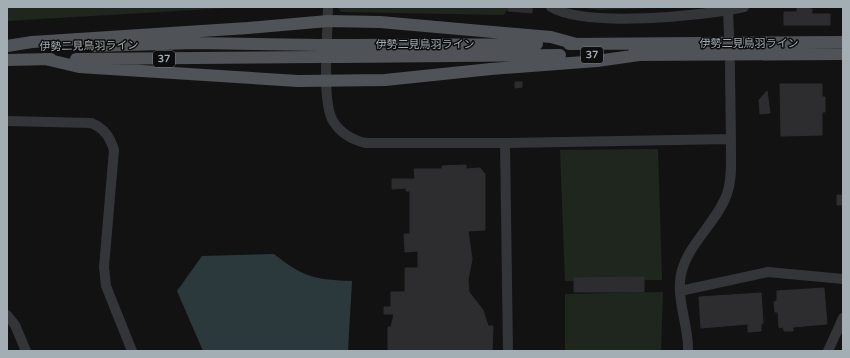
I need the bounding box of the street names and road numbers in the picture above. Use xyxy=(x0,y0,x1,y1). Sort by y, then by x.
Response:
street label: 伊勢二見鳥羽ライン xyxy=(700,37,799,50)
street label: 伊勢二見鳥羽ライン xyxy=(376,38,475,51)
street label: 伊勢二見鳥羽ライン xyxy=(39,39,139,53)
road number: 37 xyxy=(581,47,603,63)
road number: 37 xyxy=(153,51,175,67)

